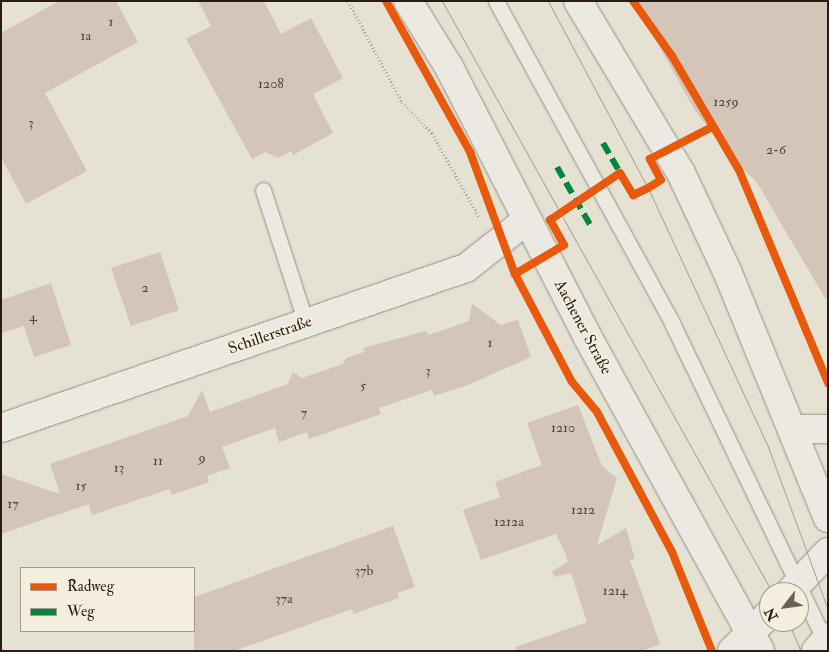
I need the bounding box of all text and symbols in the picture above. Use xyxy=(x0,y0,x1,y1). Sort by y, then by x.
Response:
house number: 1 xyxy=(109,14,113,30)
house number: 1a xyxy=(81,28,91,44)
house number: 1208 xyxy=(258,76,284,92)
house number: 1259 xyxy=(713,94,739,110)
house number: 3 xyxy=(28,115,34,131)
house number: 2-6 xyxy=(766,142,786,158)
street label: Aachener Straße xyxy=(550,276,616,378)
house number: 2 xyxy=(141,280,149,296)
house number: 4 xyxy=(29,309,37,325)
street label: Schillerstraße xyxy=(226,312,314,358)
house number: 1 xyxy=(488,335,492,351)
house number: 3 xyxy=(425,363,431,379)
house number: 5 xyxy=(360,378,366,394)
house number: 7 xyxy=(301,405,307,421)
house number: 1210 xyxy=(551,420,575,436)
house number: 9 xyxy=(198,450,206,466)
house number: 11 xyxy=(153,453,163,469)
house number: 13 xyxy=(114,460,124,476)
house number: 15 xyxy=(75,478,87,494)
house number: 17 xyxy=(7,496,19,512)
house number: 1212 xyxy=(571,502,595,518)
house number: 1212a xyxy=(494,514,524,530)
house number: 37b xyxy=(355,563,373,579)
legend xyxy=(20,567,195,632)
text: Radweg xyxy=(67,577,114,596)
north arrow xyxy=(759,582,809,632)
house number: 1214 xyxy=(603,583,627,599)
house number: 37a xyxy=(275,591,293,607)
text: Weg xyxy=(67,602,95,621)
text: N xyxy=(761,605,782,624)

